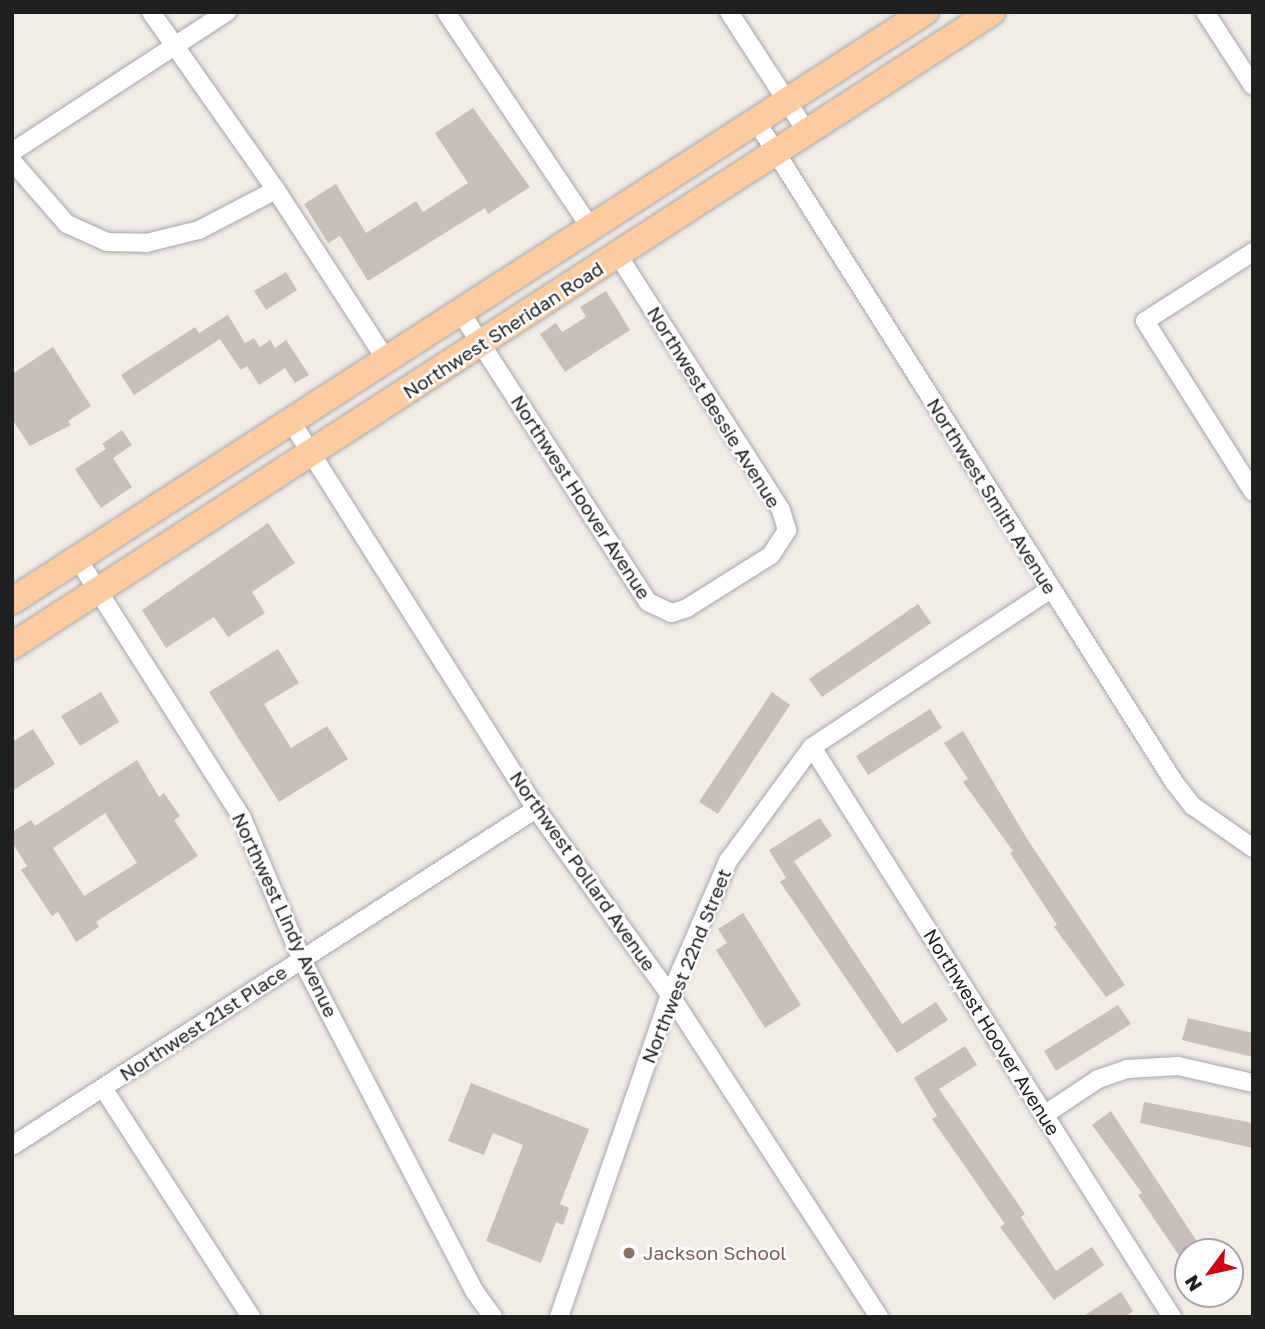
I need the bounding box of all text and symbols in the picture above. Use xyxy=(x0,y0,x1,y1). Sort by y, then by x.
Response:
street label: Northwest Sheridan Road xyxy=(399,257,607,403)
street label: Northwest Bessie Avenue xyxy=(643,302,785,512)
street label: Northwest Hoover Avenue xyxy=(506,391,656,603)
street label: Northwest Smith Avenue xyxy=(922,394,1062,598)
street label: Northwest Pollard Avenue xyxy=(505,767,661,975)
street label: Northwest Lindy Avenue xyxy=(228,809,342,1021)
street label: Northwest 22nd Street xyxy=(637,865,735,1067)
street label: Northwest Hoover Avenue xyxy=(919,925,1065,1139)
street label: Northwest 21st Place xyxy=(115,960,291,1086)
north arrow xyxy=(1174,1238,1244,1308)
place label: Jackson School xyxy=(643,1242,786,1264)
marker: Jackson School xyxy=(621,1245,637,1261)
text: N xyxy=(1179,1271,1206,1296)

